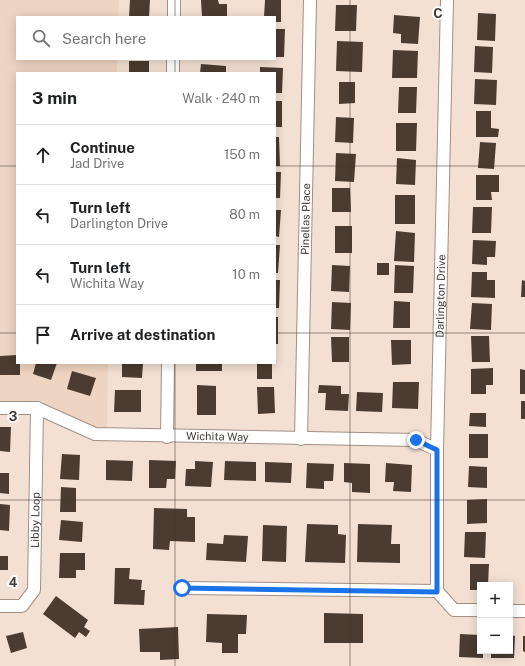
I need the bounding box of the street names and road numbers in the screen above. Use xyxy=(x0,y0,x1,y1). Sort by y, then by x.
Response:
street label: Pinellas Place xyxy=(299,183,312,255)
street label: Darlington Drive xyxy=(433,254,447,338)
street label: Wichita Way xyxy=(186,430,249,443)
street label: Libby Loop xyxy=(29,492,42,548)

